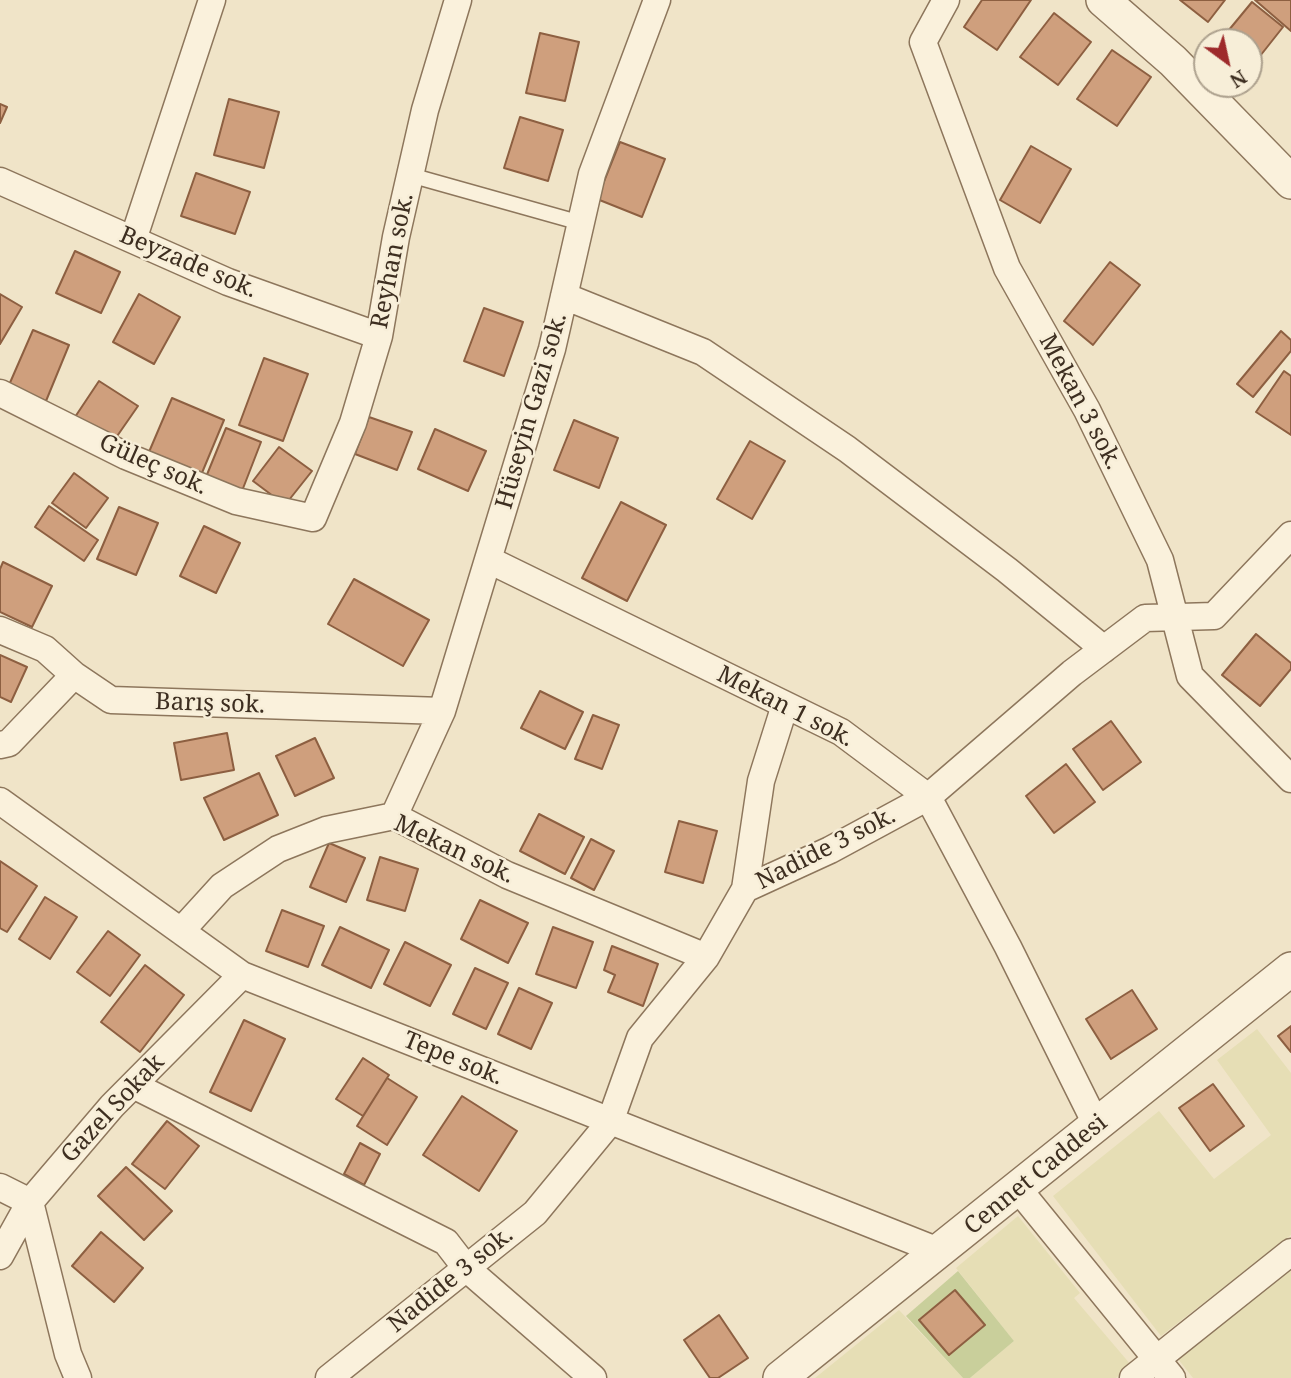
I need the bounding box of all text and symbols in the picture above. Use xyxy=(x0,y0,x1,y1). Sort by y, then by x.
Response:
north arrow xyxy=(1193,28,1263,98)
text: N xyxy=(1225,64,1252,94)
street label: Reyhan sok. xyxy=(366,191,420,331)
street label: Beyzade sok. xyxy=(115,221,261,305)
street label: Hüseyin Gazi sok. xyxy=(490,310,574,512)
street label: Mekan 3 sok. xyxy=(1032,329,1128,475)
street label: Güleç sok. xyxy=(94,428,212,502)
street label: Mekan 1 sok. xyxy=(712,660,858,754)
street label: Barış sok. xyxy=(155,688,265,720)
street label: Nadide 3 sok. xyxy=(752,802,900,896)
street label: Mekan sok. xyxy=(389,810,519,890)
street label: Tepe sok. xyxy=(399,1026,507,1092)
street label: Gazel Sokak xyxy=(55,1049,171,1169)
street label: Cennet Caddesi xyxy=(959,1109,1113,1241)
street label: Nadide 3 sok. xyxy=(383,1221,519,1339)

